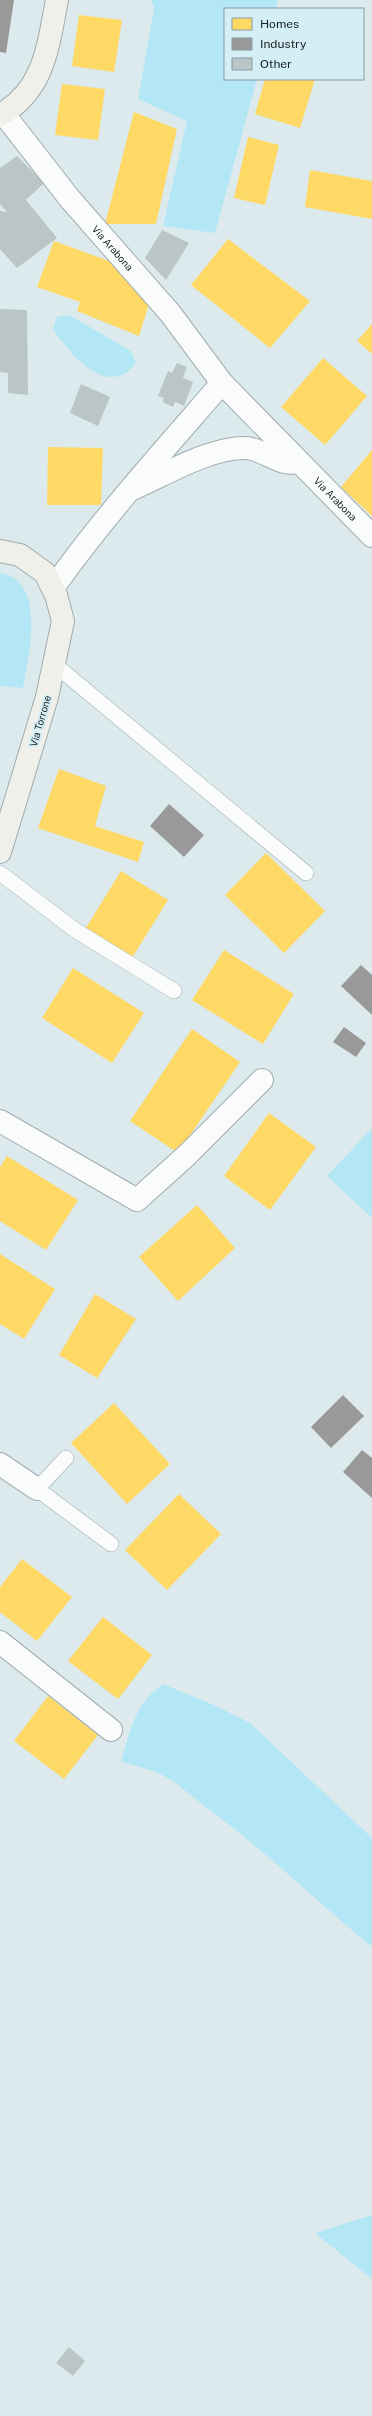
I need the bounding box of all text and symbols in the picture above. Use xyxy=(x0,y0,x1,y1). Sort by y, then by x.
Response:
legend xyxy=(224,8,364,80)
text: Homes xyxy=(260,17,299,31)
text: Industry xyxy=(260,37,307,51)
text: Other xyxy=(260,57,292,71)
street label: Via Arabona xyxy=(90,223,136,273)
street label: Via Arabona xyxy=(311,474,360,523)
street label: Via Torrone xyxy=(27,694,53,748)

